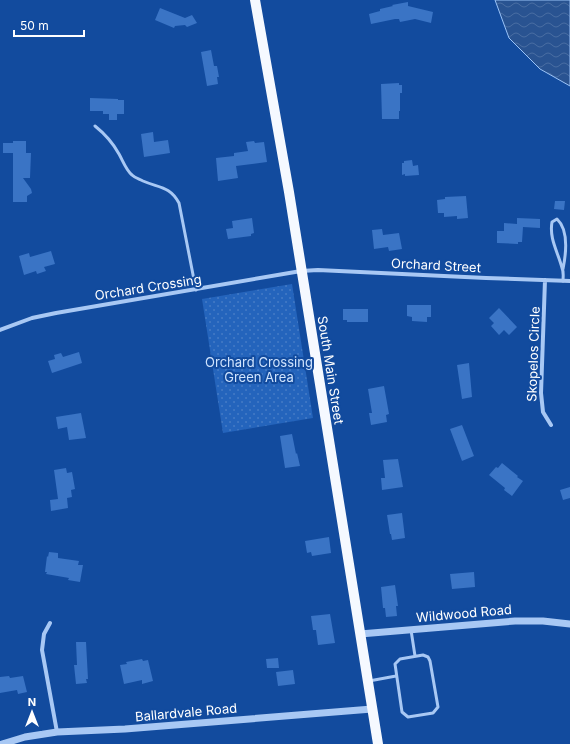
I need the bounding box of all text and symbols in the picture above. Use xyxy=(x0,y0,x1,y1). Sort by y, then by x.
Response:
scale bar xyxy=(14,12,84,38)
text: 50 m xyxy=(20,18,49,33)
street label: Orchard Street xyxy=(391,255,481,275)
street label: Orchard Crossing xyxy=(93,271,203,303)
street label: Skopelos Circle xyxy=(523,306,543,402)
street label: South Main Street xyxy=(315,315,347,425)
park label: Orchard Crossing Green Area xyxy=(205,354,313,385)
street label: Wildwood Road xyxy=(415,601,513,625)
north arrow xyxy=(12,692,52,732)
text: N xyxy=(28,695,36,709)
street label: Ballardvale Road xyxy=(134,700,238,724)

